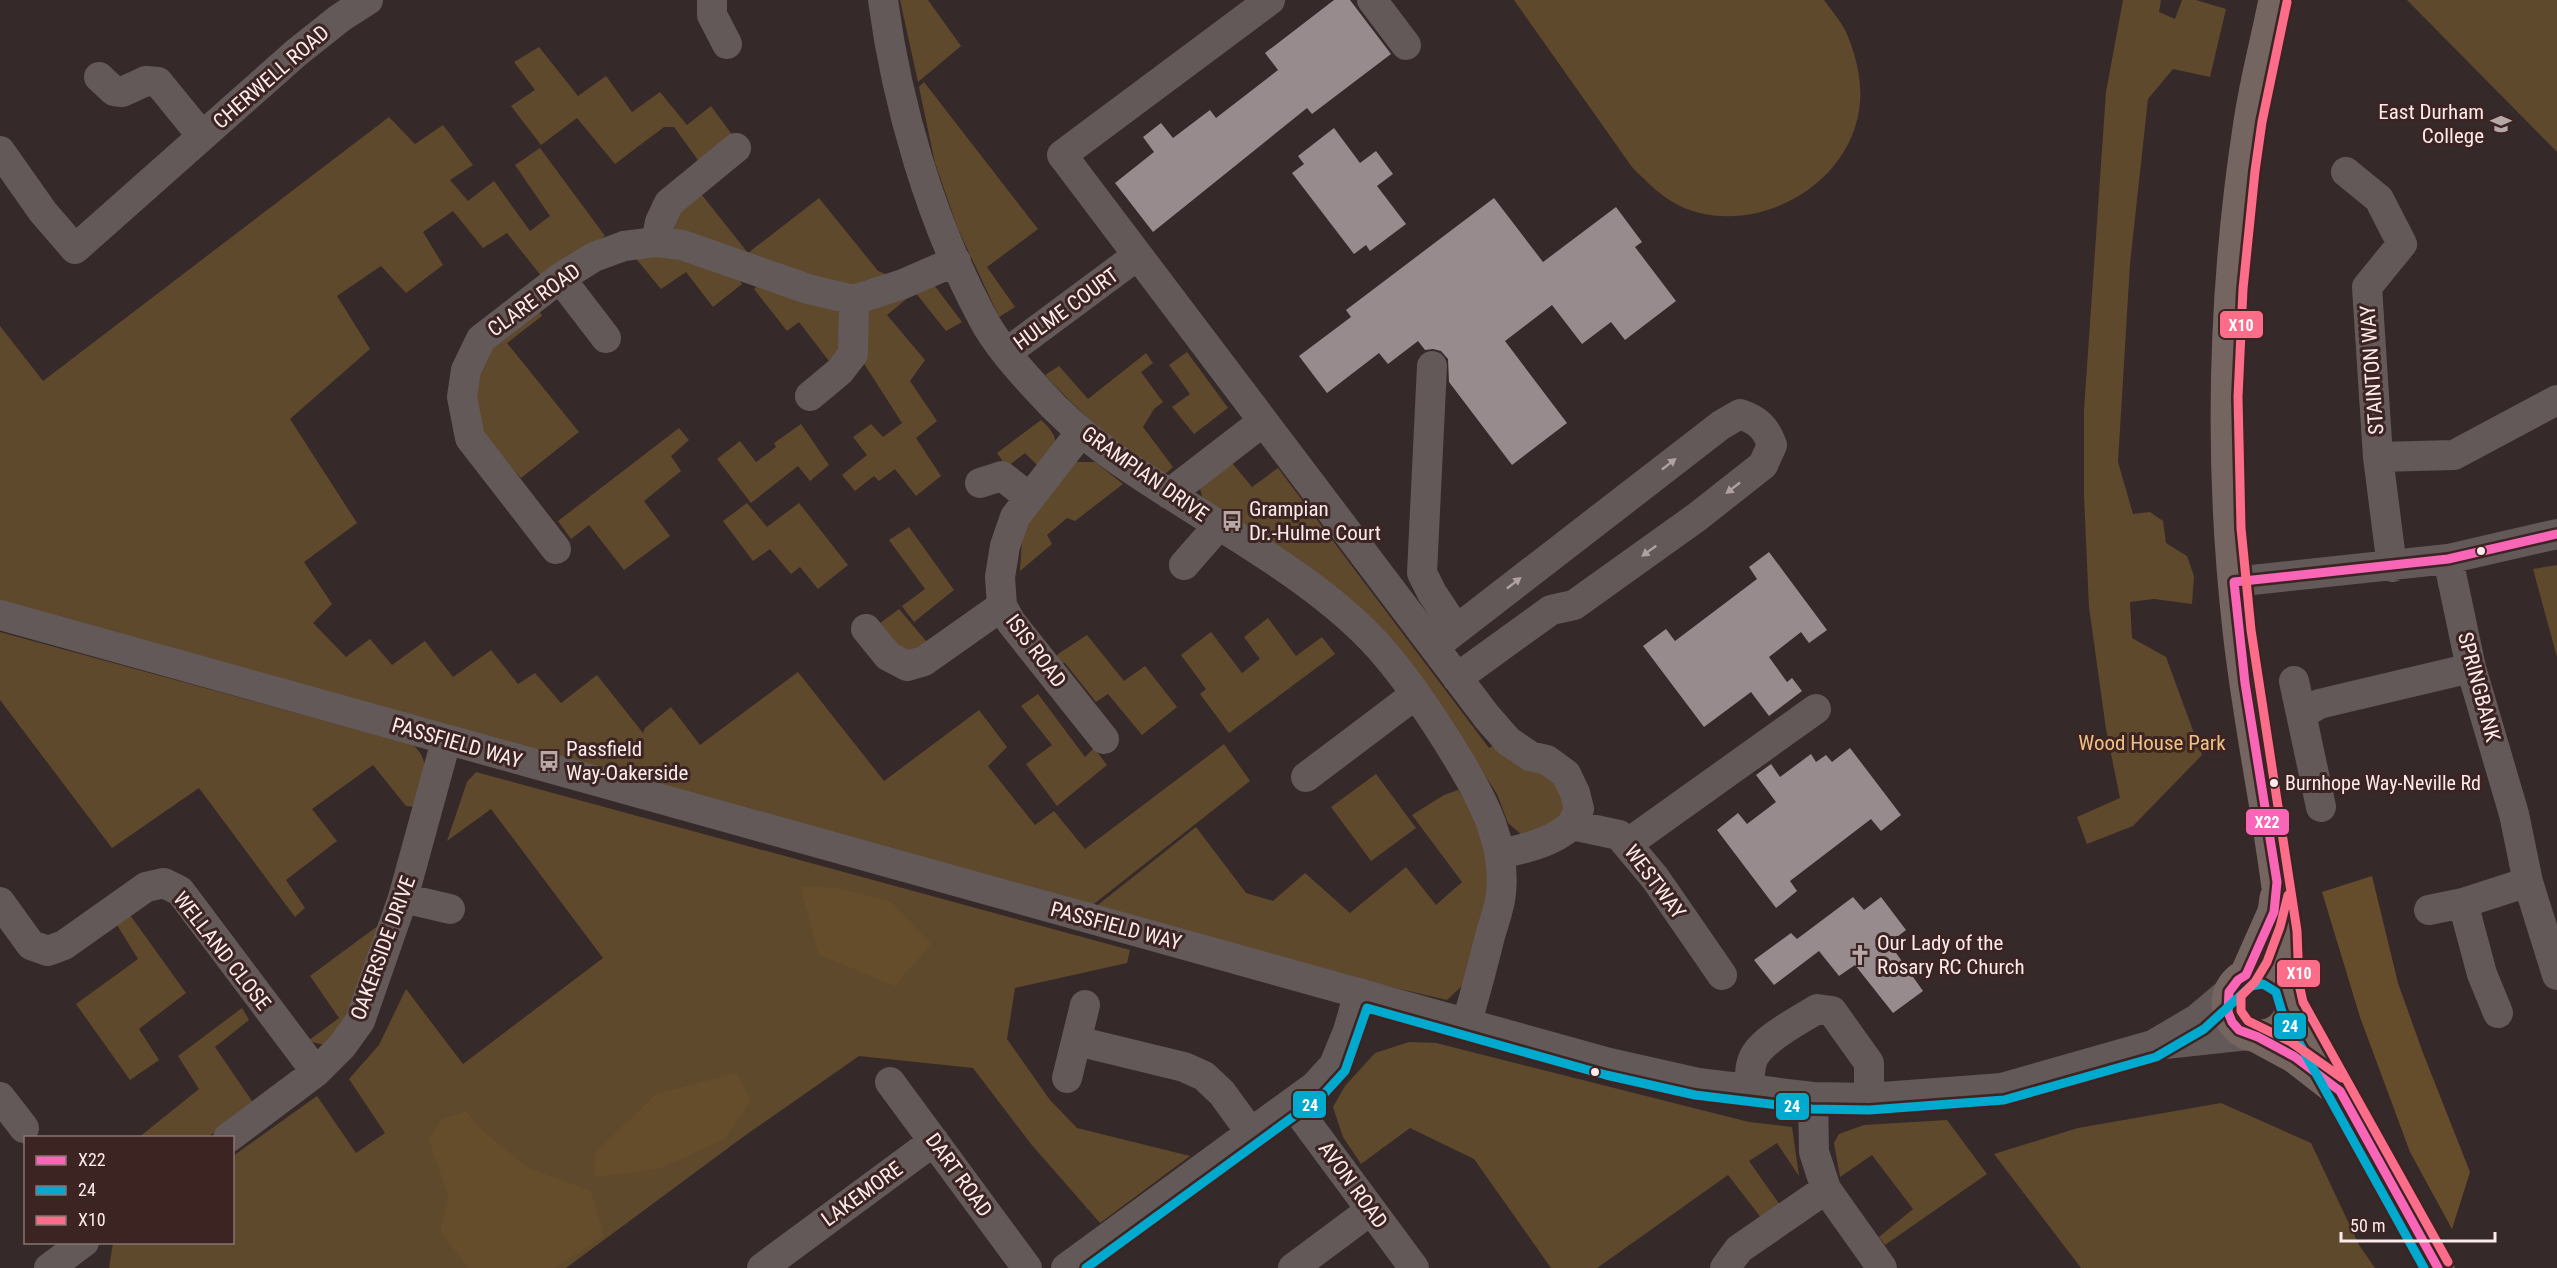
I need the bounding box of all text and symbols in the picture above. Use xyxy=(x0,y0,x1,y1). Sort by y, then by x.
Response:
street label: CHERWELL ROAD xyxy=(208,20,334,134)
place label: East Durham College xyxy=(2378,100,2484,148)
school or university icon: East Durham College xyxy=(2489,112,2513,136)
street label: CLARE ROAD xyxy=(483,258,585,342)
street label: HULME COURT xyxy=(1009,263,1123,355)
street label: STAINTON WAY xyxy=(2355,304,2389,436)
line badge: X10 xyxy=(2219,310,2264,339)
text: X10 xyxy=(2228,316,2254,335)
street label: GRAMPIAN DRIVE xyxy=(1077,421,1213,527)
one-way arrow xyxy=(1661,458,1677,471)
one-way arrow xyxy=(1725,482,1741,494)
place label: Grampian Dr.-Hulme Court xyxy=(1249,497,1381,545)
bus stop icon: Grampian Dr.-Hulme Court xyxy=(1220,509,1244,533)
one-way arrow xyxy=(1642,545,1658,557)
unlabelled marker xyxy=(2475,545,2487,557)
one-way arrow xyxy=(1506,577,1522,589)
street label: ISIS ROAD xyxy=(1001,610,1071,692)
street label: SPRINGBANK xyxy=(2453,630,2505,745)
street label: PASSFIELD WAY xyxy=(389,713,525,773)
park label: Wood House Park xyxy=(2078,731,2226,755)
place label: Passfield Way-Oakerside xyxy=(566,737,689,785)
bus stop icon: Passfield Way-Oakerside xyxy=(537,749,561,773)
place label: Burnhope Way-Neville Rd xyxy=(2285,771,2481,795)
marker: Burnhope Way-Neville Rd xyxy=(2268,777,2280,789)
line badge: X22 xyxy=(2245,808,2290,836)
text: X22 xyxy=(2254,813,2280,832)
street label: WESTWAY xyxy=(1619,840,1691,924)
street label: OAKERSIDE DRIVE xyxy=(346,873,420,1023)
street label: WELLAND CLOSE xyxy=(168,887,276,1015)
street label: PASSFIELD WAY xyxy=(1048,897,1184,955)
place label: Our Lady of the Rosary RC Church xyxy=(1877,931,2025,979)
church icon: Our Lady of the Rosary RC Church xyxy=(1848,943,1872,967)
line badge: X10 xyxy=(2276,959,2321,988)
text: X10 xyxy=(2286,964,2312,983)
line badge: 24 xyxy=(2273,1012,2307,1040)
text: 24 xyxy=(2282,1017,2298,1036)
unlabelled marker xyxy=(1589,1066,1601,1078)
line badge: 24 xyxy=(1292,1090,1327,1119)
line badge: 24 xyxy=(1775,1092,1810,1121)
text: 24 xyxy=(1302,1096,1318,1115)
text: 24 xyxy=(1784,1097,1800,1116)
street label: DART ROAD xyxy=(921,1129,997,1221)
legend xyxy=(24,1136,234,1244)
street label: AVON ROAD xyxy=(1314,1137,1392,1233)
text: X22 xyxy=(78,1149,106,1170)
street label: LAKEMORE xyxy=(817,1157,907,1231)
text: 24 xyxy=(78,1179,96,1200)
scale bar xyxy=(2341,1205,2496,1243)
text: X10 xyxy=(78,1209,106,1230)
text: 50 m xyxy=(2350,1215,2385,1236)

